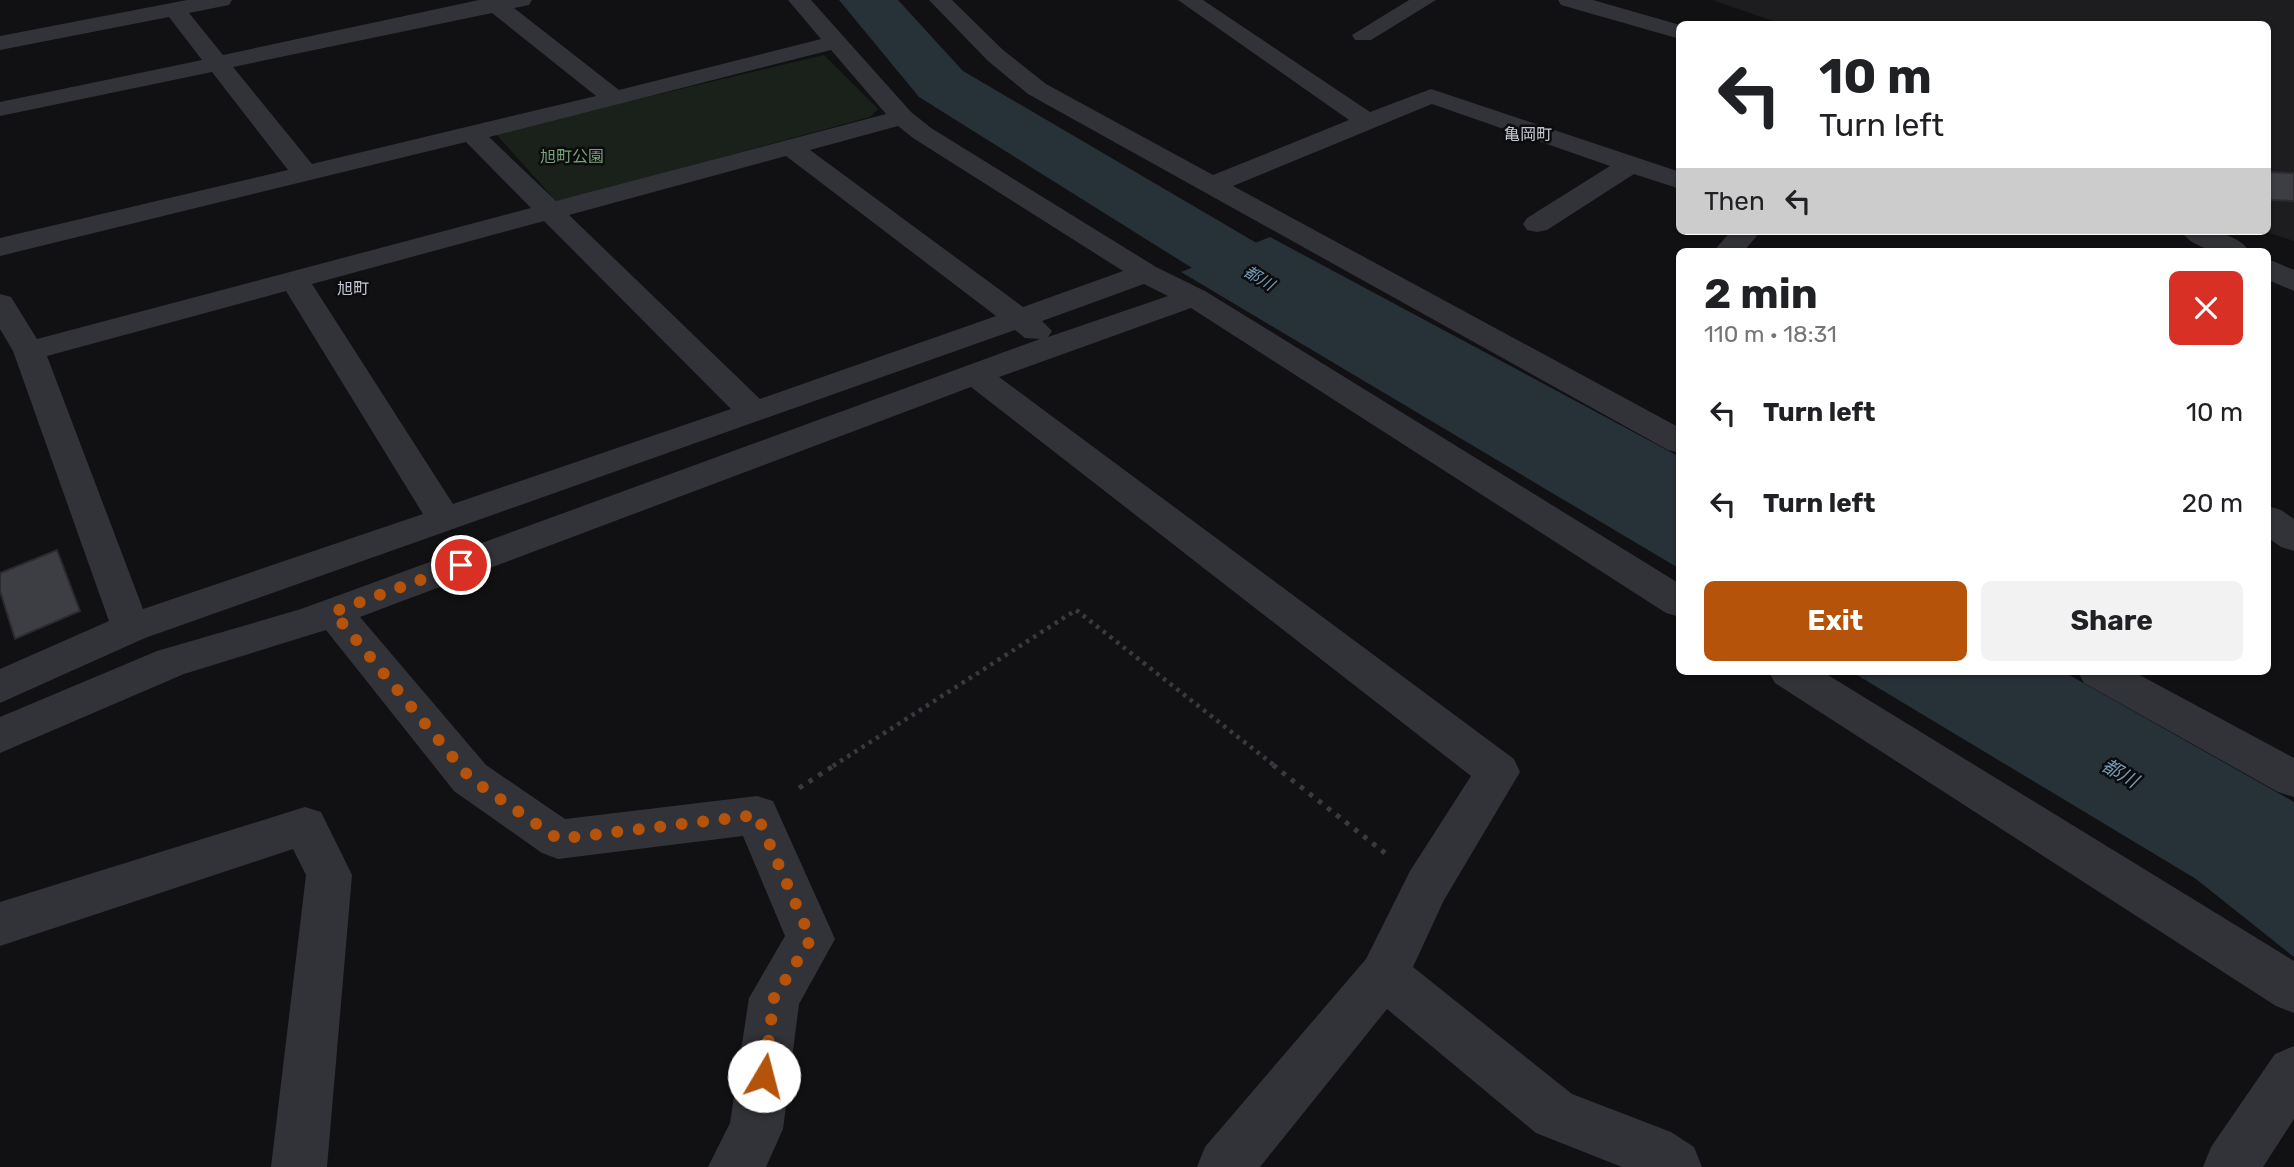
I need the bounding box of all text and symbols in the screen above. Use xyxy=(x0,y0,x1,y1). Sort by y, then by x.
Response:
text: 10 m xyxy=(1819,47,1932,105)
icon: left xyxy=(1704,49,1795,140)
text: Turn left xyxy=(1819,106,1944,144)
district label: 亀岡町 xyxy=(1504,125,1552,144)
park label: 旭町公園 xyxy=(540,147,604,166)
icon: left xyxy=(1779,182,1817,220)
text: Then xyxy=(1704,186,1765,217)
water label: 都川 xyxy=(1240,262,1279,295)
text: 2 min xyxy=(1704,269,1818,319)
button: close xyxy=(2169,271,2243,345)
district label: 旭町 xyxy=(337,279,369,298)
text: 110 m · 18:31 xyxy=(1704,320,1837,348)
icon: left xyxy=(1704,394,1742,432)
text: Turn left xyxy=(1763,397,1875,428)
text: 10 m xyxy=(2186,397,2243,428)
icon: left xyxy=(1704,485,1742,523)
text: Turn left xyxy=(1763,488,1875,519)
text: 20 m xyxy=(2182,488,2243,519)
pin xyxy=(431,535,491,595)
icon: arrive xyxy=(442,546,480,584)
button: Exit xyxy=(1704,581,1967,661)
button: Share xyxy=(1981,581,2243,661)
water label: 都川 xyxy=(2098,754,2144,793)
position arrow xyxy=(727,1039,801,1113)

